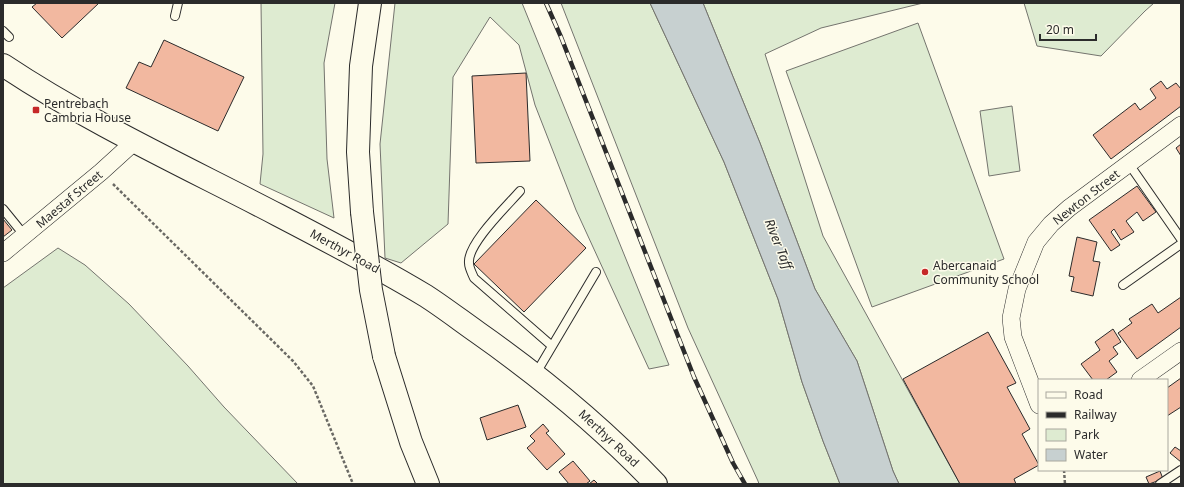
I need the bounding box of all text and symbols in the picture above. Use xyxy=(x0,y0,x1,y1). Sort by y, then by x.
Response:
scale bar xyxy=(1040,16,1096,42)
text: 20 m xyxy=(1046,21,1074,38)
place label: Pentrebach Cambria House xyxy=(44,95,131,126)
marker: Pentrebach Cambria House xyxy=(31,105,41,115)
street label: Newton Street xyxy=(1049,165,1124,229)
street label: Maestaf Street xyxy=(32,166,106,232)
water label: River Taff xyxy=(761,216,798,274)
street label: Merthyr Road xyxy=(307,225,383,277)
place label: Abercanaid Community School xyxy=(933,257,1039,288)
marker: Abercanaid Community School xyxy=(920,267,930,277)
legend xyxy=(1038,379,1168,471)
text: Road xyxy=(1074,386,1103,403)
street label: Merthyr Road xyxy=(575,405,643,471)
text: Railway xyxy=(1074,406,1118,423)
text: Park xyxy=(1074,426,1100,443)
text: Water xyxy=(1074,446,1108,463)

